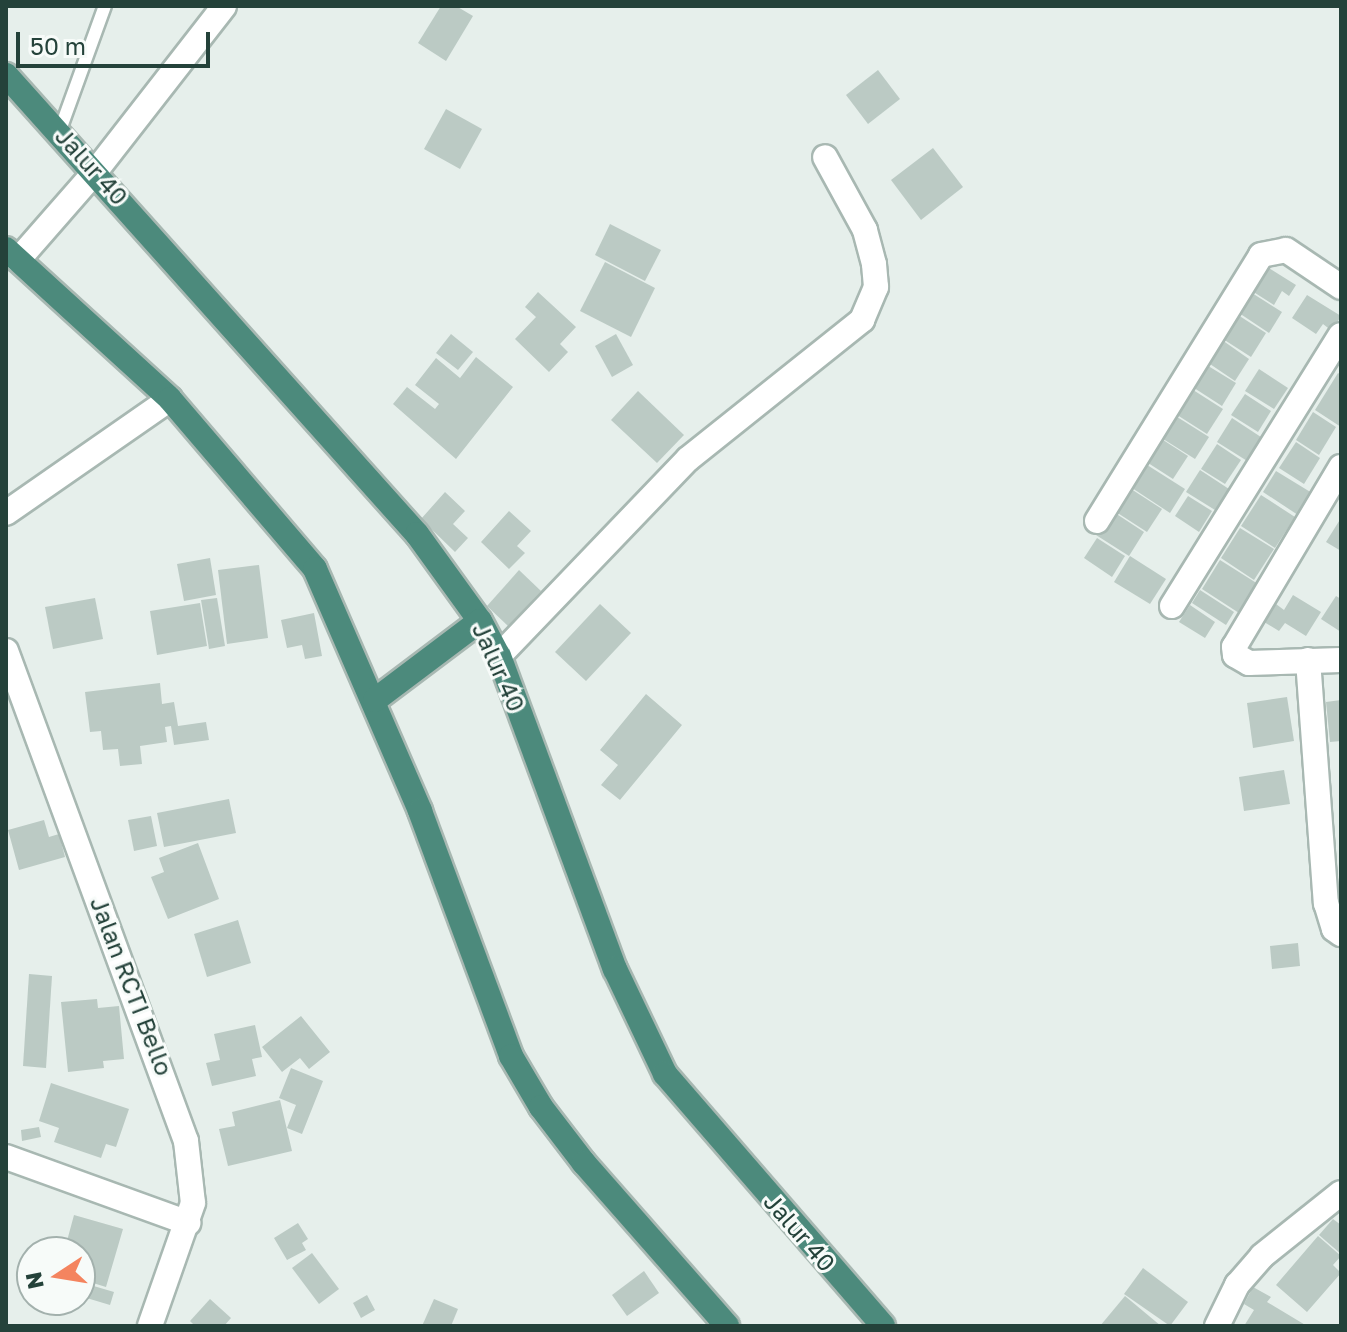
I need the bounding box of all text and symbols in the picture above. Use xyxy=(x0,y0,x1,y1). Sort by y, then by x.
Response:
scale bar xyxy=(20,16,214,66)
text: 50 m xyxy=(30,31,86,60)
street label: Jalur 40 xyxy=(50,121,134,211)
street label: Jalur 40 xyxy=(467,618,531,716)
street label: Jalan RCTI Bello xyxy=(85,893,179,1079)
street label: Jalur 40 xyxy=(758,1187,842,1277)
north arrow xyxy=(16,1236,96,1316)
text: N xyxy=(19,1270,49,1292)

